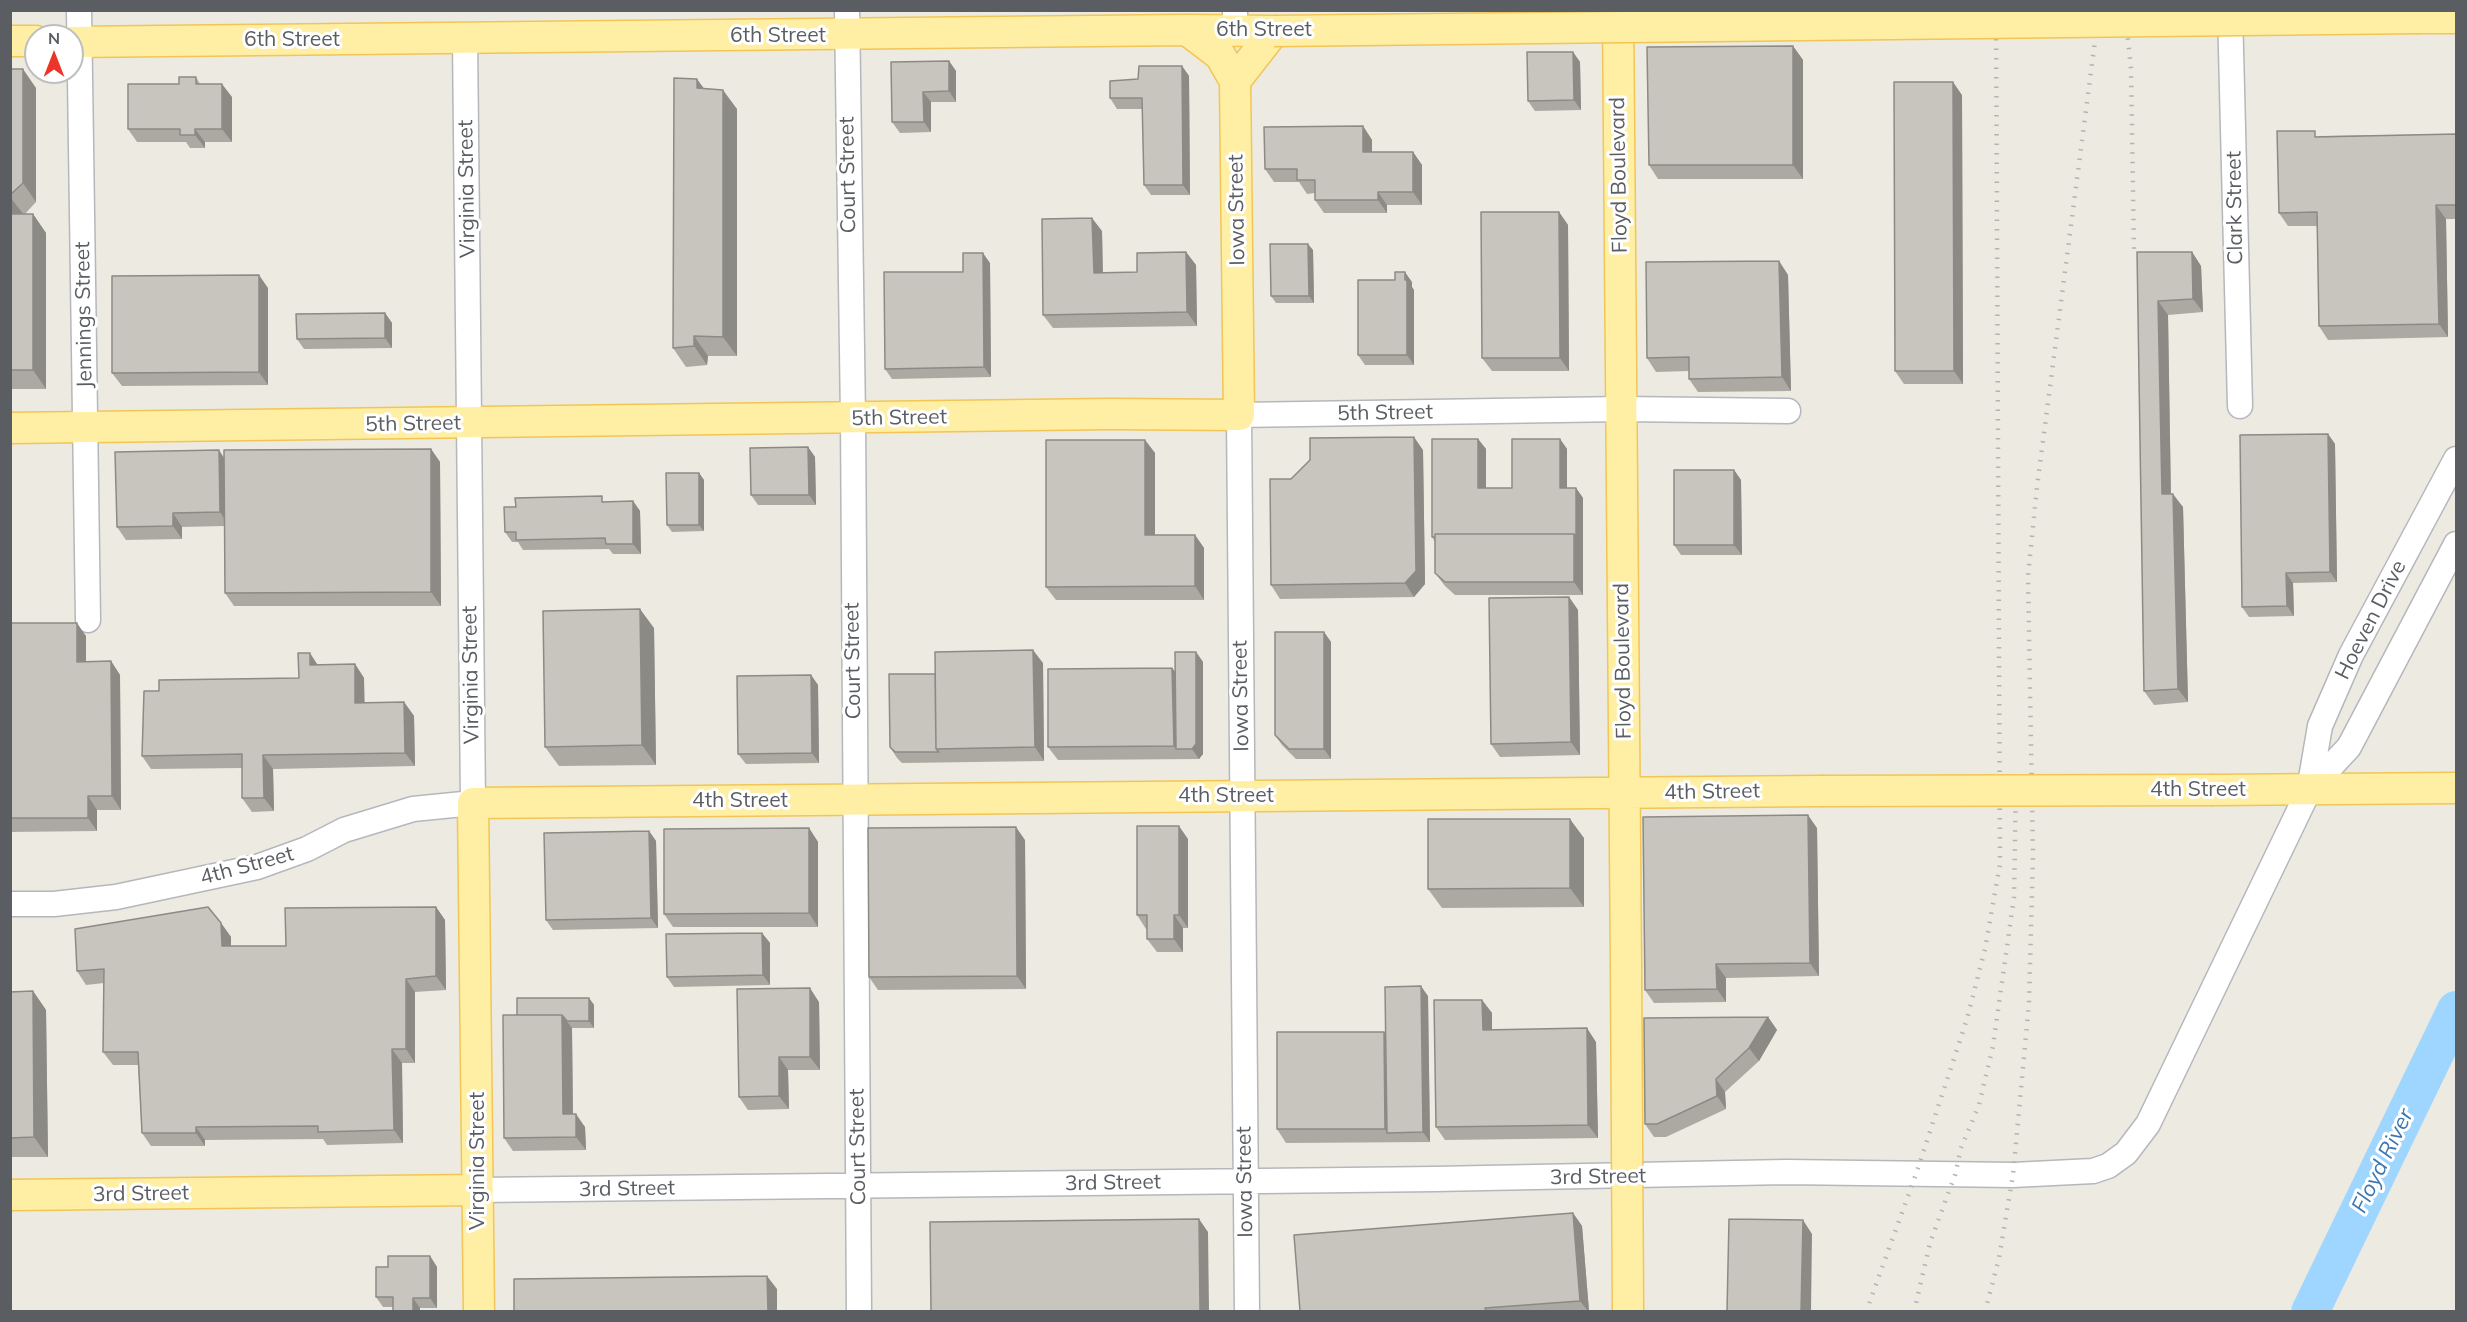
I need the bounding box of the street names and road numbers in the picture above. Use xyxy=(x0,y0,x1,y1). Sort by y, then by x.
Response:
street label: 6th Street xyxy=(1216,17,1312,43)
street label: 6th Street xyxy=(730,23,826,49)
street label: 6th Street xyxy=(244,27,340,53)
street label: Floyd Boulevard xyxy=(1605,97,1633,253)
street label: Court Street xyxy=(834,116,862,234)
street label: Virginia Street xyxy=(453,120,481,258)
street label: Clark Street xyxy=(2221,151,2249,265)
street label: Iowa Street xyxy=(1223,154,1251,266)
street label: Jennings Street xyxy=(70,241,98,389)
street label: 5th Street xyxy=(1337,400,1433,426)
street label: 5th Street xyxy=(851,405,947,431)
street label: 5th Street xyxy=(365,411,461,437)
street label: Hoeven Drive xyxy=(2330,556,2412,684)
street label: Floyd Boulevard xyxy=(1609,583,1637,739)
street label: Court Street xyxy=(839,602,867,720)
street label: Virginia Street xyxy=(457,606,485,744)
street label: Iowa Street xyxy=(1227,640,1255,752)
street label: 4th Street xyxy=(2150,777,2246,803)
street label: 4th Street xyxy=(1664,779,1760,805)
street label: 4th Street xyxy=(1178,783,1274,809)
street label: 4th Street xyxy=(692,788,788,814)
street label: 4th Street xyxy=(197,841,297,891)
street label: Court Street xyxy=(844,1088,872,1206)
street label: Virginia Street xyxy=(465,1092,491,1230)
street label: Iowa Street xyxy=(1231,1126,1259,1238)
street label: 3rd Street xyxy=(1550,1164,1646,1190)
street label: 3rd Street xyxy=(1065,1170,1161,1196)
street label: 3rd Street xyxy=(579,1176,675,1202)
street label: 3rd Street xyxy=(93,1181,189,1207)

